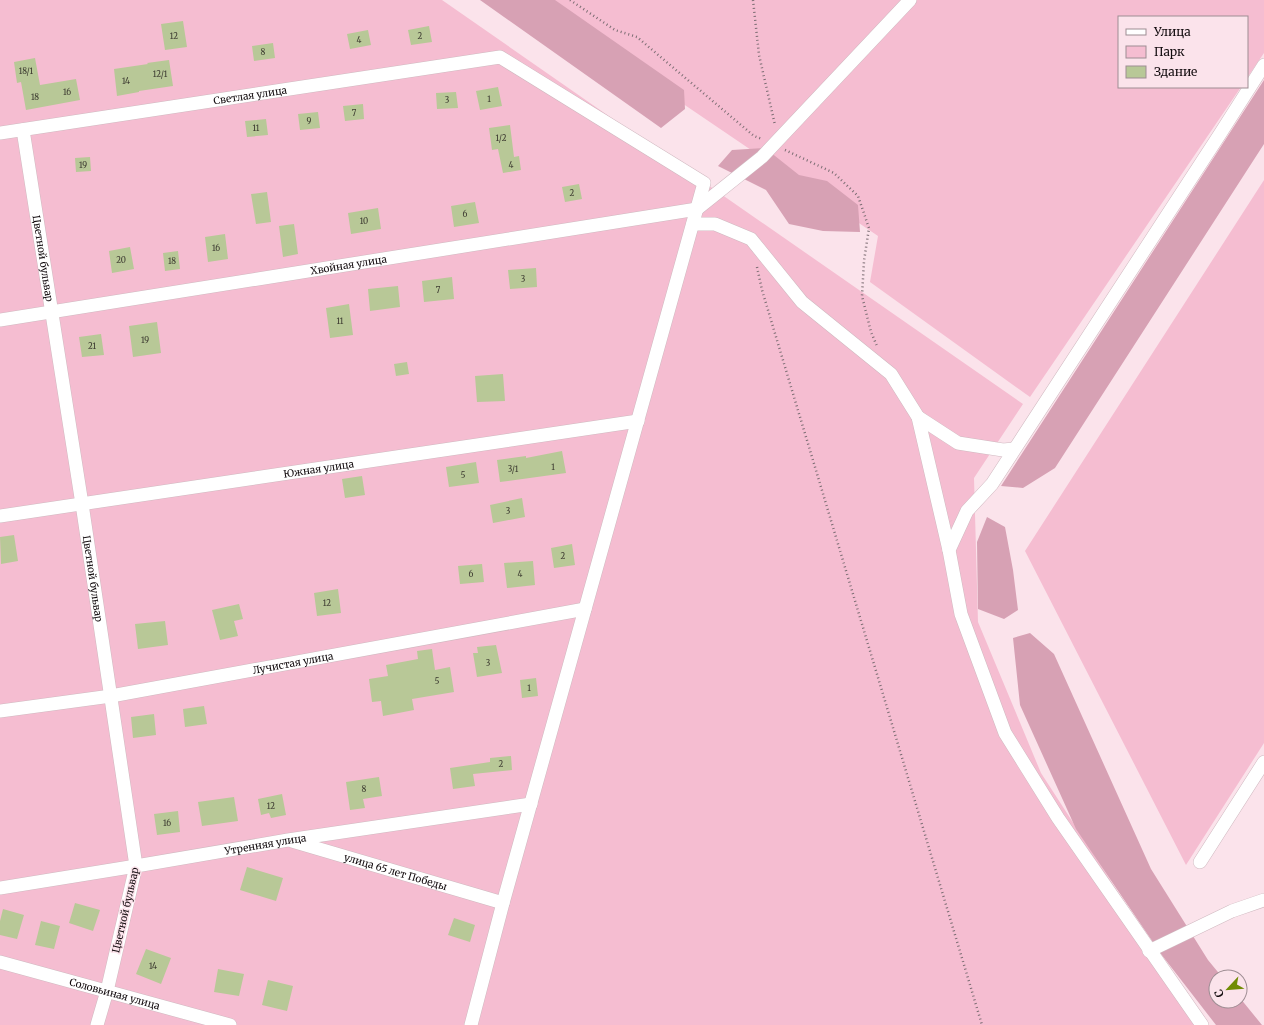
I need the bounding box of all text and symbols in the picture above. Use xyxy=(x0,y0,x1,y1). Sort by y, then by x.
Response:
legend xyxy=(1118,16,1248,88)
text: Улица xyxy=(1153,24,1191,39)
house number: 12 xyxy=(170,31,178,41)
house number: 2 xyxy=(418,31,423,41)
house number: 4 xyxy=(357,35,362,45)
text: Парк xyxy=(1154,44,1185,59)
house number: 8 xyxy=(261,47,266,57)
text: Здание xyxy=(1154,64,1197,79)
house number: 18/1 xyxy=(19,66,34,76)
house number: 12/1 xyxy=(153,69,168,79)
house number: 14 xyxy=(122,76,130,86)
street label: Светлая улица xyxy=(213,83,288,107)
house number: 16 xyxy=(63,87,71,97)
house number: 18 xyxy=(31,92,39,102)
house number: 1 xyxy=(487,94,491,104)
house number: 3 xyxy=(445,95,450,105)
house number: 7 xyxy=(352,108,357,118)
house number: 9 xyxy=(307,116,312,126)
house number: 11 xyxy=(253,123,260,133)
house number: 1/2 xyxy=(495,133,507,143)
house number: 19 xyxy=(79,160,87,170)
house number: 4 xyxy=(509,160,514,170)
house number: 2 xyxy=(570,188,575,198)
house number: 6 xyxy=(463,209,468,219)
street label: Цветной бульвар xyxy=(30,214,56,303)
house number: 10 xyxy=(360,216,368,226)
house number: 16 xyxy=(212,243,220,253)
street label: Хвойная улица xyxy=(310,252,388,277)
house number: 20 xyxy=(116,255,126,265)
house number: 18 xyxy=(168,256,176,266)
house number: 3 xyxy=(521,274,526,284)
house number: 7 xyxy=(436,285,441,295)
house number: 11 xyxy=(337,316,344,326)
house number: 19 xyxy=(141,335,149,345)
house number: 21 xyxy=(88,341,96,351)
street label: Южная улица xyxy=(282,457,355,481)
house number: 1 xyxy=(551,462,555,472)
house number: 3/1 xyxy=(508,464,519,474)
house number: 5 xyxy=(461,470,466,480)
house number: 3 xyxy=(506,506,511,516)
street label: Цветной бульвар xyxy=(80,534,106,623)
house number: 2 xyxy=(561,551,566,561)
house number: 6 xyxy=(469,569,474,579)
house number: 4 xyxy=(518,569,523,579)
house number: 12 xyxy=(323,598,331,608)
street label: Лучистая улица xyxy=(252,649,335,677)
house number: 3 xyxy=(486,658,491,668)
house number: 5 xyxy=(435,676,440,686)
house number: 1 xyxy=(527,683,531,693)
house number: 2 xyxy=(499,759,504,769)
house number: 8 xyxy=(362,784,367,794)
house number: 12 xyxy=(267,801,275,811)
house number: 16 xyxy=(163,818,171,828)
street label: Утренняя улица xyxy=(223,831,308,858)
street label: улица 65 лет Победы xyxy=(342,851,449,893)
street label: Цветной бульвар xyxy=(109,866,142,954)
house number: 14 xyxy=(149,961,157,971)
north arrow xyxy=(1208,969,1248,1009)
street label: Соловьиная улица xyxy=(68,975,162,1013)
text: С xyxy=(1211,987,1227,1000)

